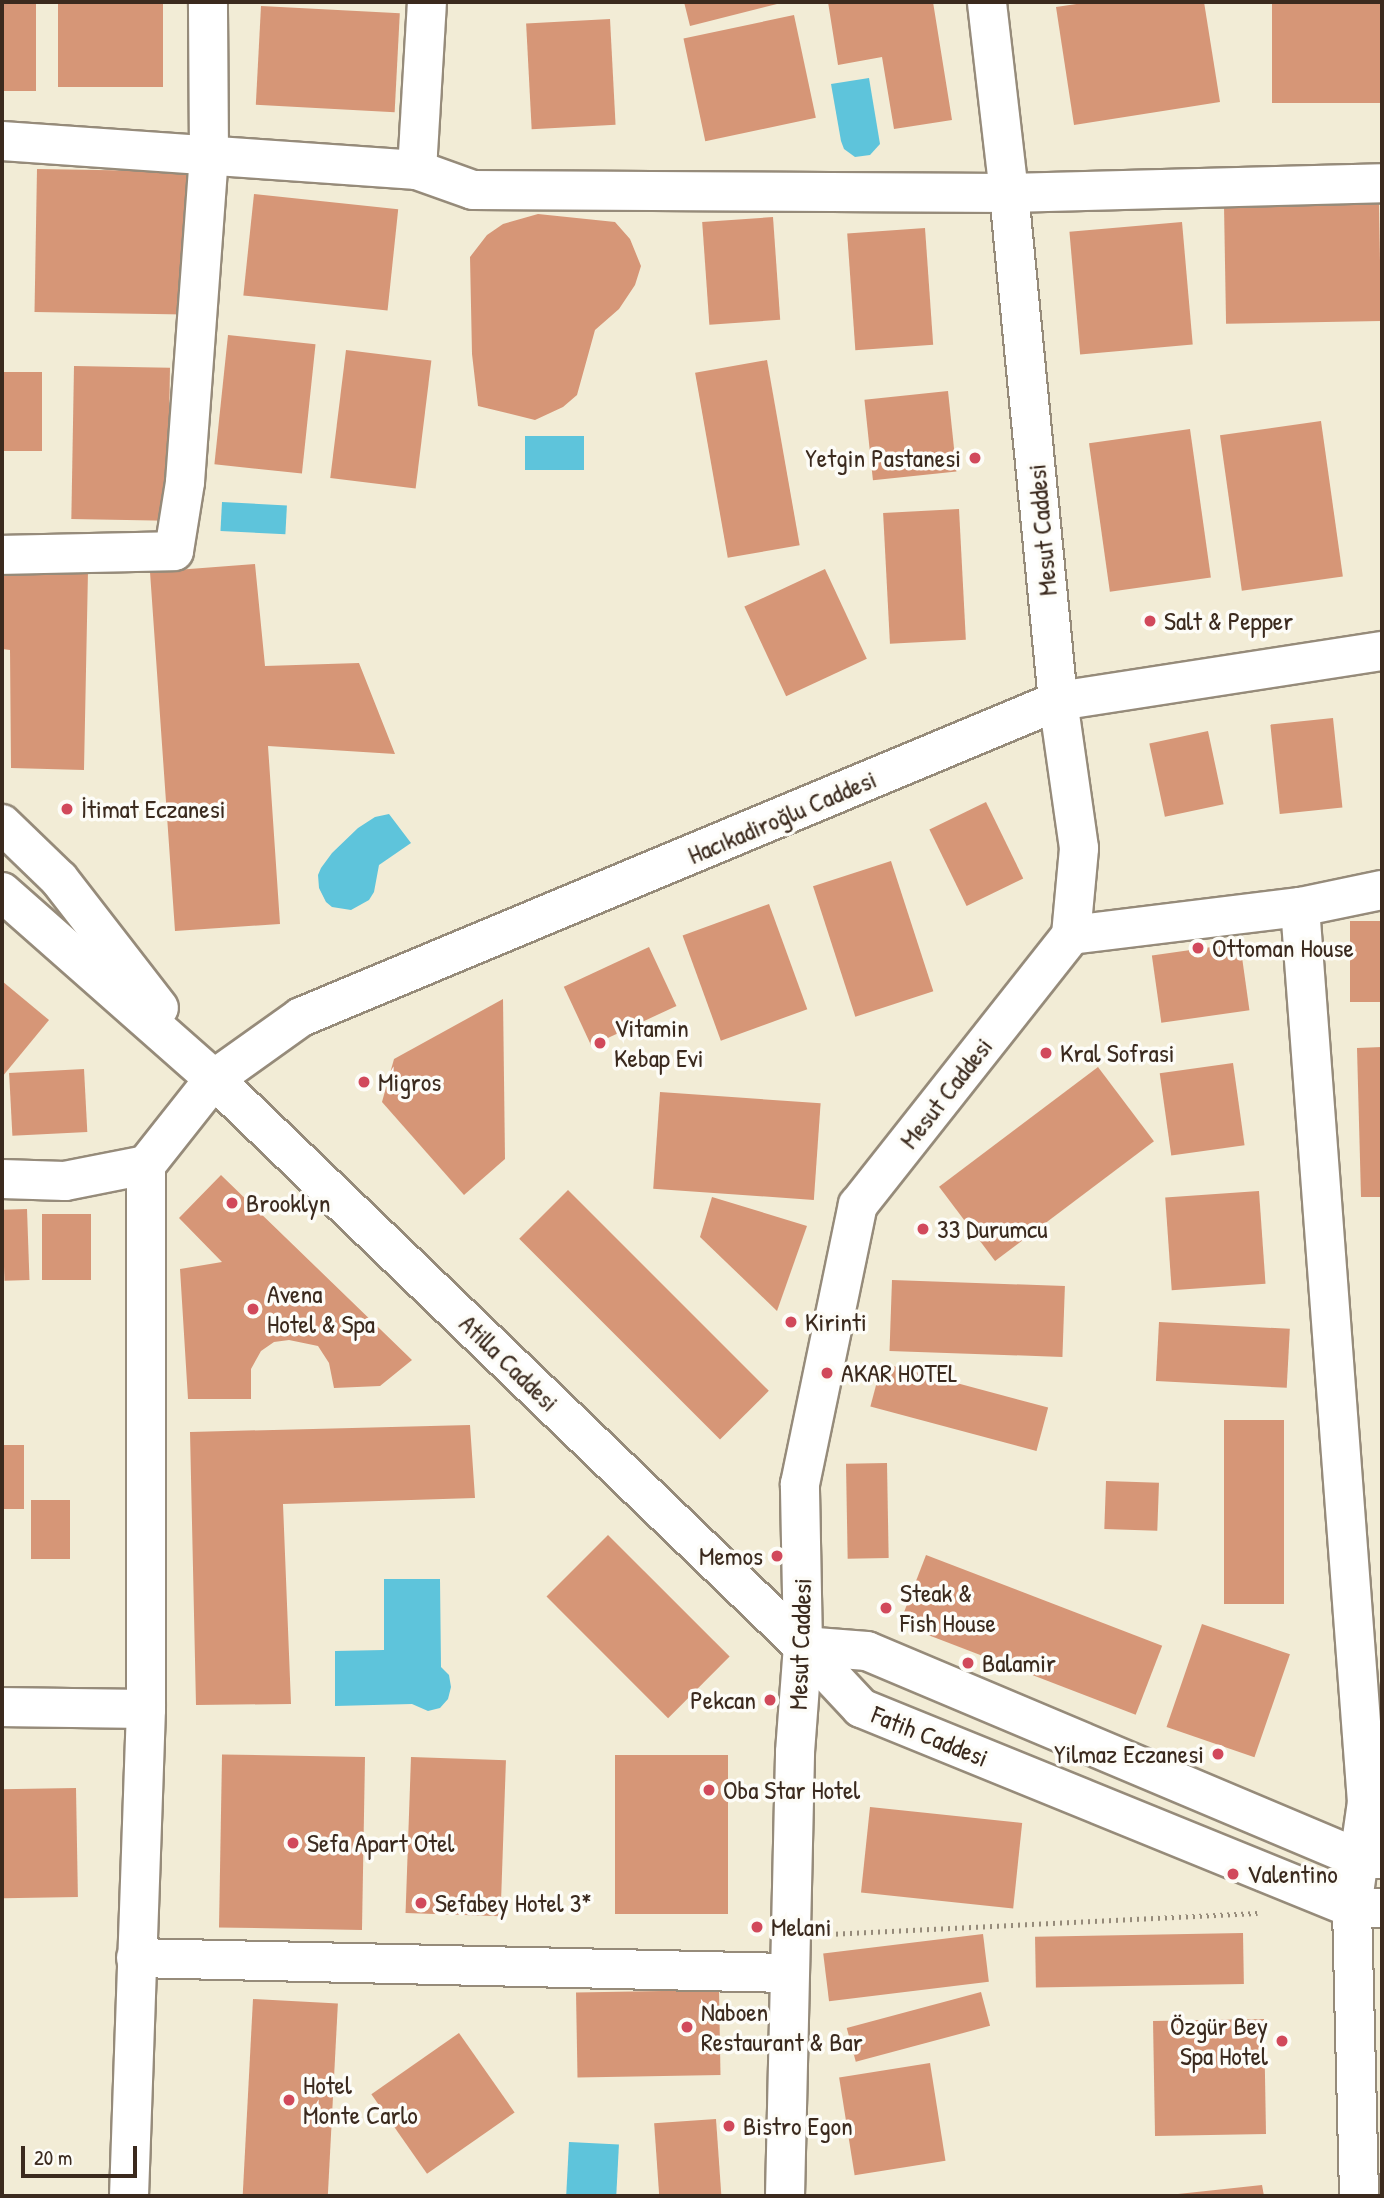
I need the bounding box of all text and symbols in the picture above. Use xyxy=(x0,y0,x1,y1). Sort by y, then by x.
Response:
place label: Yetgin Pastanesi xyxy=(805,442,961,474)
marker: Yetgin Pastanesi xyxy=(967,450,983,466)
street label: Mesut Caddesi xyxy=(1021,463,1063,597)
place label: Salt & Pepper xyxy=(1164,605,1293,637)
marker: Salt & Pepper xyxy=(1142,613,1158,629)
street label: Hacıkadiroğlu Caddesi xyxy=(683,763,881,871)
place label: İtimat Eczanesi xyxy=(81,793,226,825)
marker: İtimat Eczanesi xyxy=(59,801,75,817)
place label: Ottoman House xyxy=(1212,932,1354,964)
marker: Ottoman House xyxy=(1190,940,1206,956)
place label: Vitamin Kebap Evi xyxy=(614,1012,704,1074)
street label: Mesut Caddesi xyxy=(893,1031,999,1155)
marker: Vitamin Kebap Evi xyxy=(592,1035,608,1051)
place label: Kral Sofrasi xyxy=(1060,1037,1174,1069)
marker: Kral Sofrasi xyxy=(1038,1045,1054,1061)
place label: Migros xyxy=(378,1066,441,1098)
marker: Migros xyxy=(356,1074,372,1090)
place label: Brooklyn xyxy=(246,1187,331,1219)
marker: Brooklyn xyxy=(224,1195,240,1211)
place label: 33 Durumcu xyxy=(937,1213,1048,1245)
marker: 33 Durumcu xyxy=(915,1221,931,1237)
place label: Avena Hotel & Spa xyxy=(267,1278,375,1340)
marker: Avena Hotel & Spa xyxy=(245,1301,261,1317)
place label: Kirinti xyxy=(805,1306,867,1338)
street label: Atilla Caddesi xyxy=(453,1308,565,1418)
marker: Kirinti xyxy=(783,1314,799,1330)
place label: AKAR HOTEL xyxy=(841,1357,958,1389)
marker: AKAR HOTEL xyxy=(819,1365,835,1381)
place label: Memos xyxy=(699,1540,763,1572)
marker: Memos xyxy=(769,1548,785,1564)
street label: Mesut Caddesi xyxy=(782,1577,818,1711)
place label: Steak & Fish House xyxy=(900,1577,996,1638)
marker: Steak & Fish House xyxy=(878,1600,894,1616)
place label: Balamir xyxy=(982,1647,1056,1679)
marker: Balamir xyxy=(960,1655,976,1671)
place label: Pekcan xyxy=(690,1684,756,1716)
marker: Pekcan xyxy=(762,1692,778,1708)
street label: Fatih Caddesi xyxy=(867,1699,993,1773)
place label: Yilmaz Eczanesi xyxy=(1054,1738,1204,1770)
marker: Yilmaz Eczanesi xyxy=(1210,1746,1226,1762)
place label: Oba Star Hotel xyxy=(723,1774,860,1806)
marker: Oba Star Hotel xyxy=(701,1782,717,1798)
place label: Sefa Apart Otel xyxy=(307,1827,454,1859)
marker: Sefa Apart Otel xyxy=(285,1835,301,1851)
place label: Valentino xyxy=(1247,1858,1338,1890)
marker: Valentino xyxy=(1225,1866,1241,1882)
place label: Sefabey Hotel 3* xyxy=(435,1887,592,1919)
marker: Sefabey Hotel 3* xyxy=(413,1895,429,1911)
place label: Melani xyxy=(771,1911,832,1943)
marker: Melani xyxy=(749,1919,765,1935)
place label: Naboen Restaurant & Bar xyxy=(701,1996,863,2058)
place label: Özgür Bey Spa Hotel xyxy=(1170,2010,1268,2072)
marker: Naboen Restaurant & Bar xyxy=(679,2019,695,2035)
marker: Özgür Bey Spa Hotel xyxy=(1274,2033,1290,2049)
place label: Hotel Monte Carlo xyxy=(303,2069,418,2130)
marker: Hotel Monte Carlo xyxy=(281,2092,297,2108)
place label: Bistro Egon xyxy=(743,2110,853,2142)
marker: Bistro Egon xyxy=(721,2118,737,2134)
scale bar xyxy=(24,2132,140,2176)
text: 20 m xyxy=(34,2143,72,2172)

